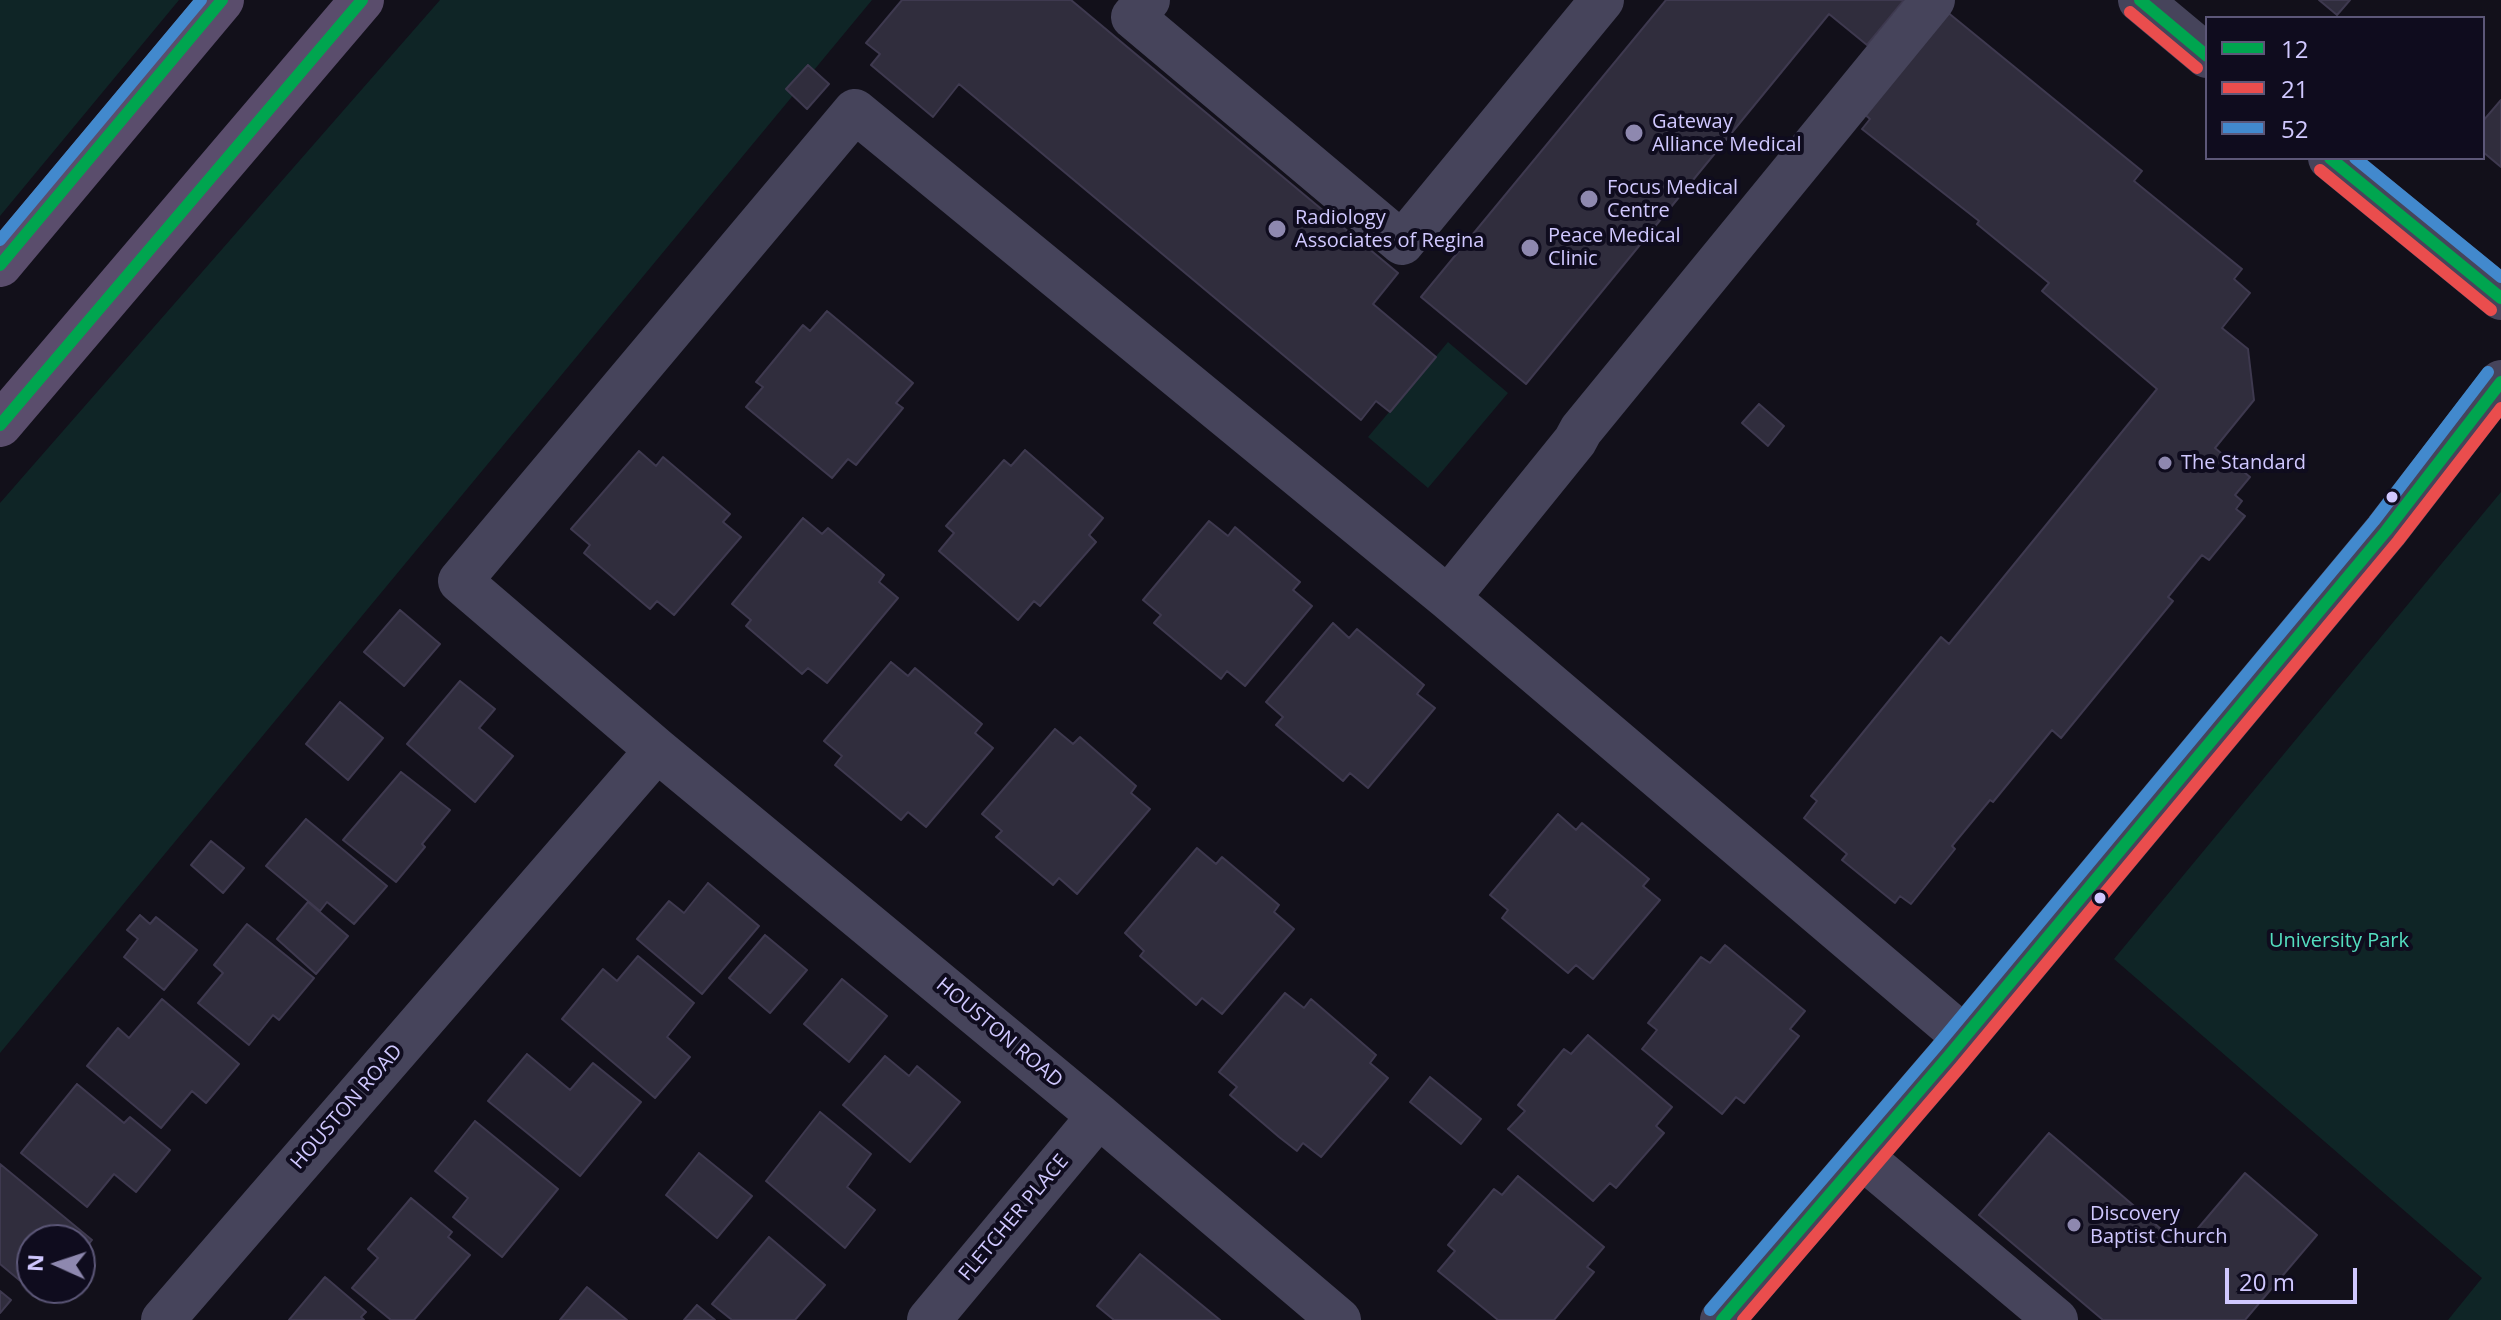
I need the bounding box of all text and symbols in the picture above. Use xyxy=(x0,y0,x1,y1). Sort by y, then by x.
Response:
legend xyxy=(2205,16,2485,160)
text: 12 xyxy=(2281,32,2308,65)
text: 21 xyxy=(2281,72,2308,105)
place label: Gateway Alliance Medical xyxy=(1652,110,1801,157)
text: 52 xyxy=(2281,112,2308,145)
marker: Gateway Alliance Medical xyxy=(1623,122,1645,144)
place label: Focus Medical Centre xyxy=(1607,176,1738,223)
marker: Focus Medical Centre xyxy=(1578,188,1600,210)
place label: Radiology Associates of Regina xyxy=(1295,206,1484,253)
marker: Radiology Associates of Regina xyxy=(1266,218,1288,240)
place label: Peace Medical Clinic xyxy=(1548,224,1681,271)
marker: Peace Medical Clinic xyxy=(1519,237,1541,259)
place label: The Standard xyxy=(2181,451,2306,475)
marker: The Standard xyxy=(2156,454,2174,472)
unlabelled marker xyxy=(2384,489,2400,505)
unlabelled marker xyxy=(2092,890,2108,906)
park label: University Park xyxy=(2269,929,2409,953)
street label: HOUSTON ROAD xyxy=(931,973,1067,1093)
street label: HOUSTON ROAD xyxy=(286,1040,408,1174)
street label: FLETCHER PLACE xyxy=(954,1150,1074,1286)
place label: Discovery Baptist Church xyxy=(2090,1202,2227,1249)
marker: Discovery Baptist Church xyxy=(2065,1216,2083,1234)
north arrow xyxy=(16,1224,96,1304)
scale bar xyxy=(2229,1252,2361,1302)
text: N xyxy=(19,1253,49,1273)
text: 20 m xyxy=(2239,1265,2295,1298)

